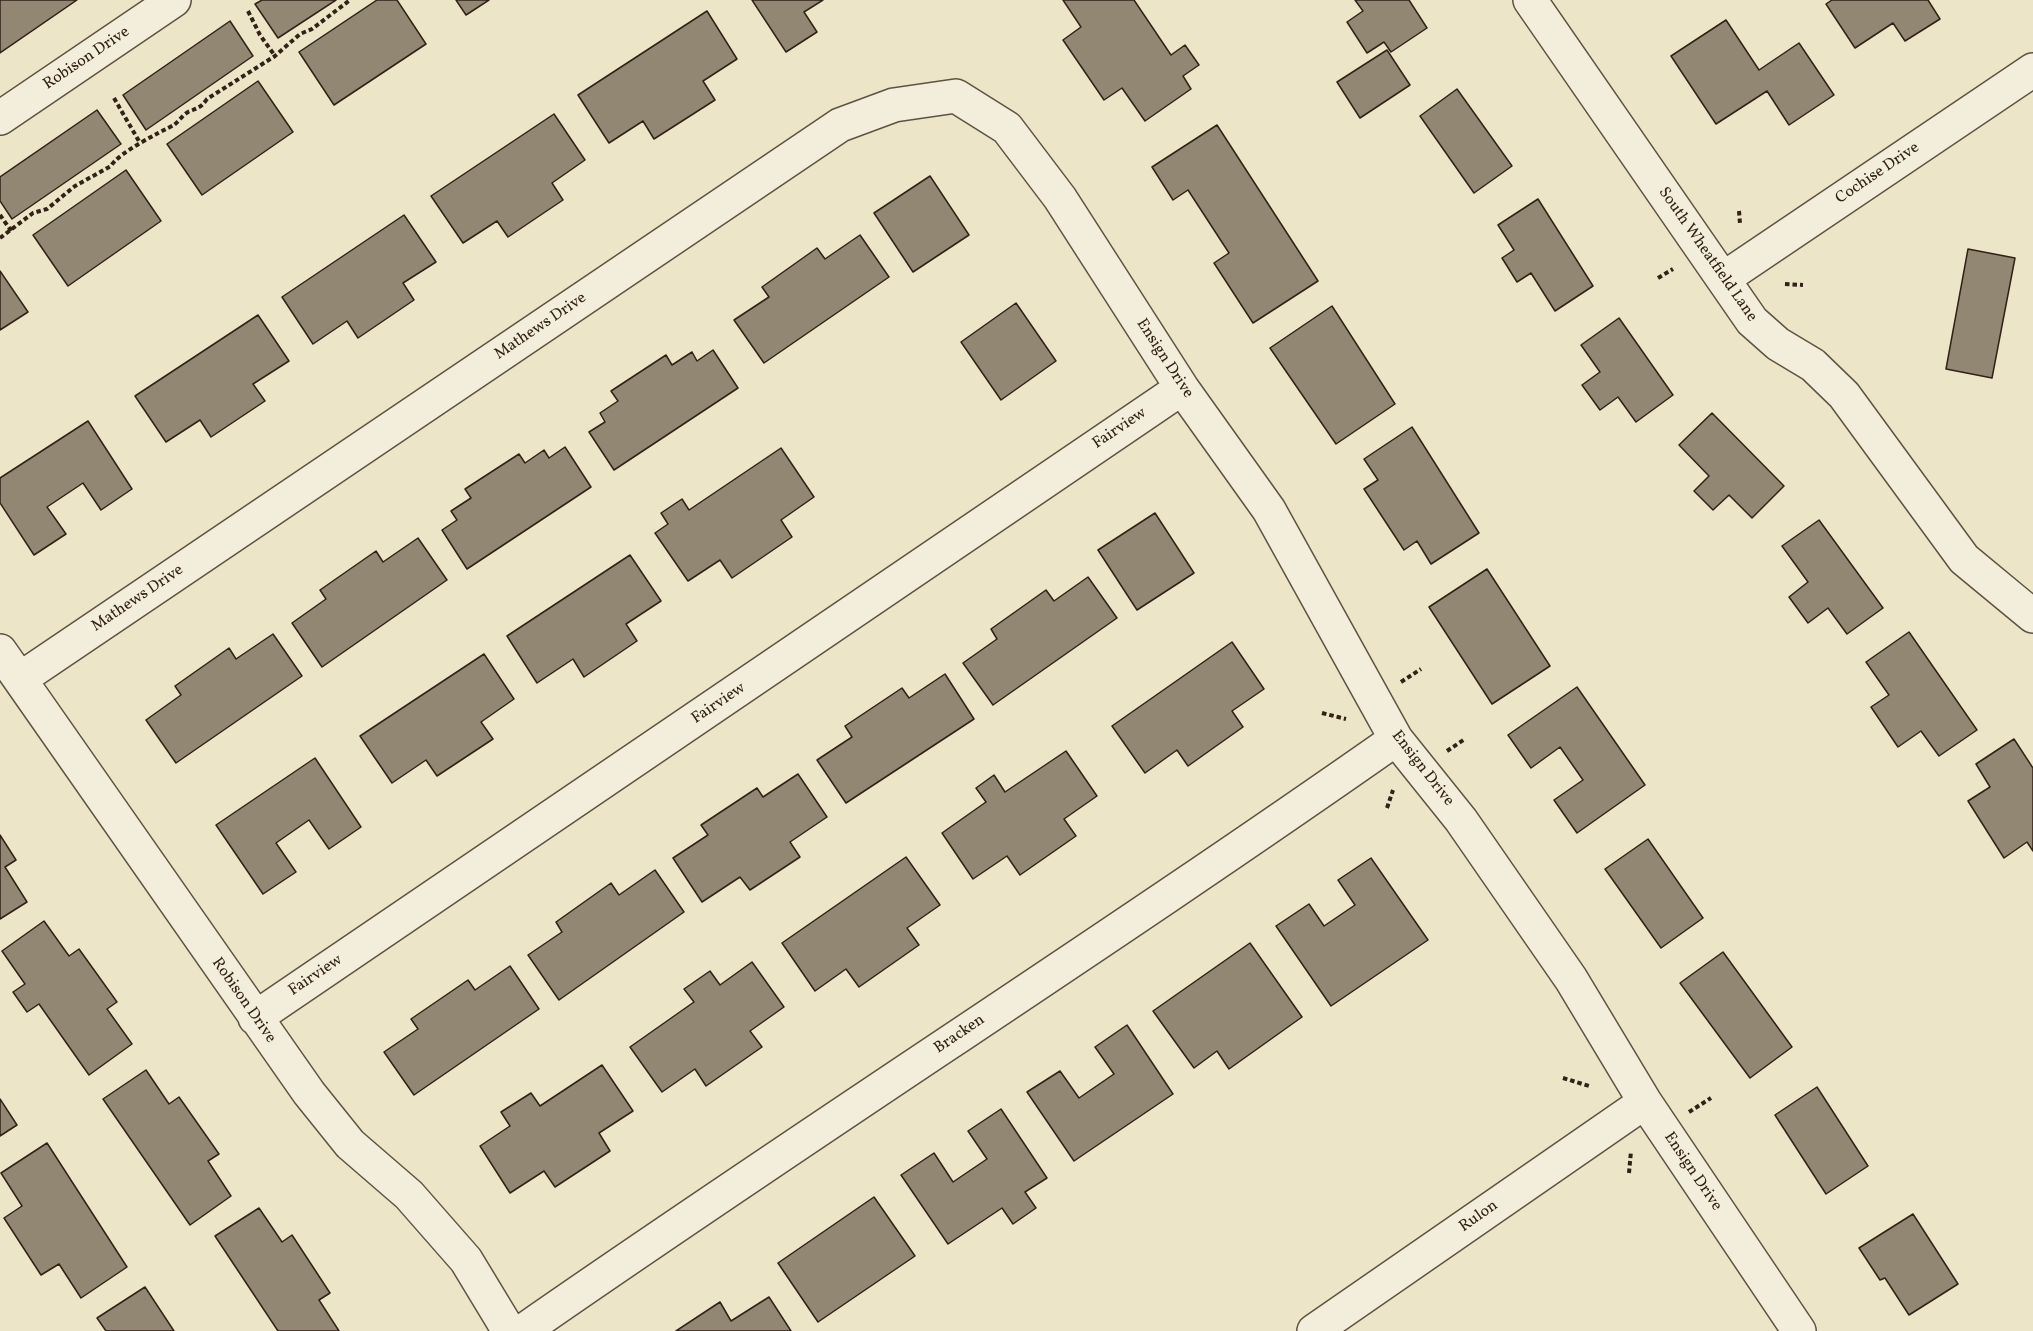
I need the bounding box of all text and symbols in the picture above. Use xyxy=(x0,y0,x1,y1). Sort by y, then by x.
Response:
street label: Robison Drive xyxy=(40,23,134,95)
street label: Cochise Drive xyxy=(1833,139,1923,209)
street label: South Wheatfield Lane xyxy=(1653,184,1761,326)
street label: Mathews Drive xyxy=(491,289,591,365)
street label: Ensign Drive xyxy=(1131,316,1197,402)
street label: Fairview xyxy=(1089,404,1151,454)
street label: Mathews Drive xyxy=(88,561,188,637)
street label: Fairview xyxy=(688,679,750,729)
street label: Ensign Drive xyxy=(1386,727,1458,811)
street label: Fairview xyxy=(285,951,347,1001)
street label: Robison Drive xyxy=(207,955,279,1047)
street label: Bracken xyxy=(931,1011,989,1059)
street label: Ensign Drive xyxy=(1659,1129,1725,1215)
street label: Rulon xyxy=(1456,1197,1502,1237)

